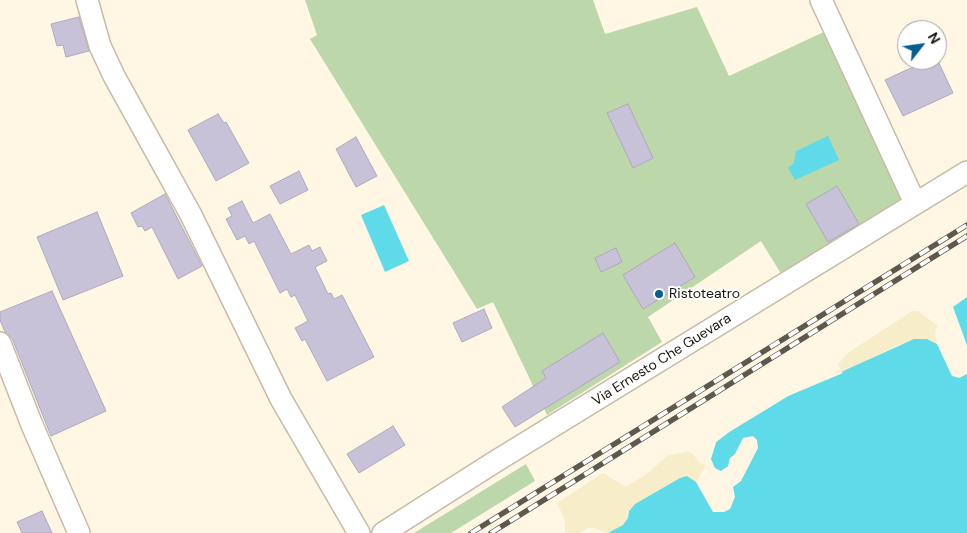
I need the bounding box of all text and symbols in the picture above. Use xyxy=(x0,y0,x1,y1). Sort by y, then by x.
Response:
north arrow xyxy=(897,20,947,70)
text: N xyxy=(924,29,944,47)
place label: Ristoteatro xyxy=(669,286,740,302)
marker: Ristoteatro xyxy=(653,288,665,300)
street label: Via Ernesto Che Guevara xyxy=(589,310,735,410)

